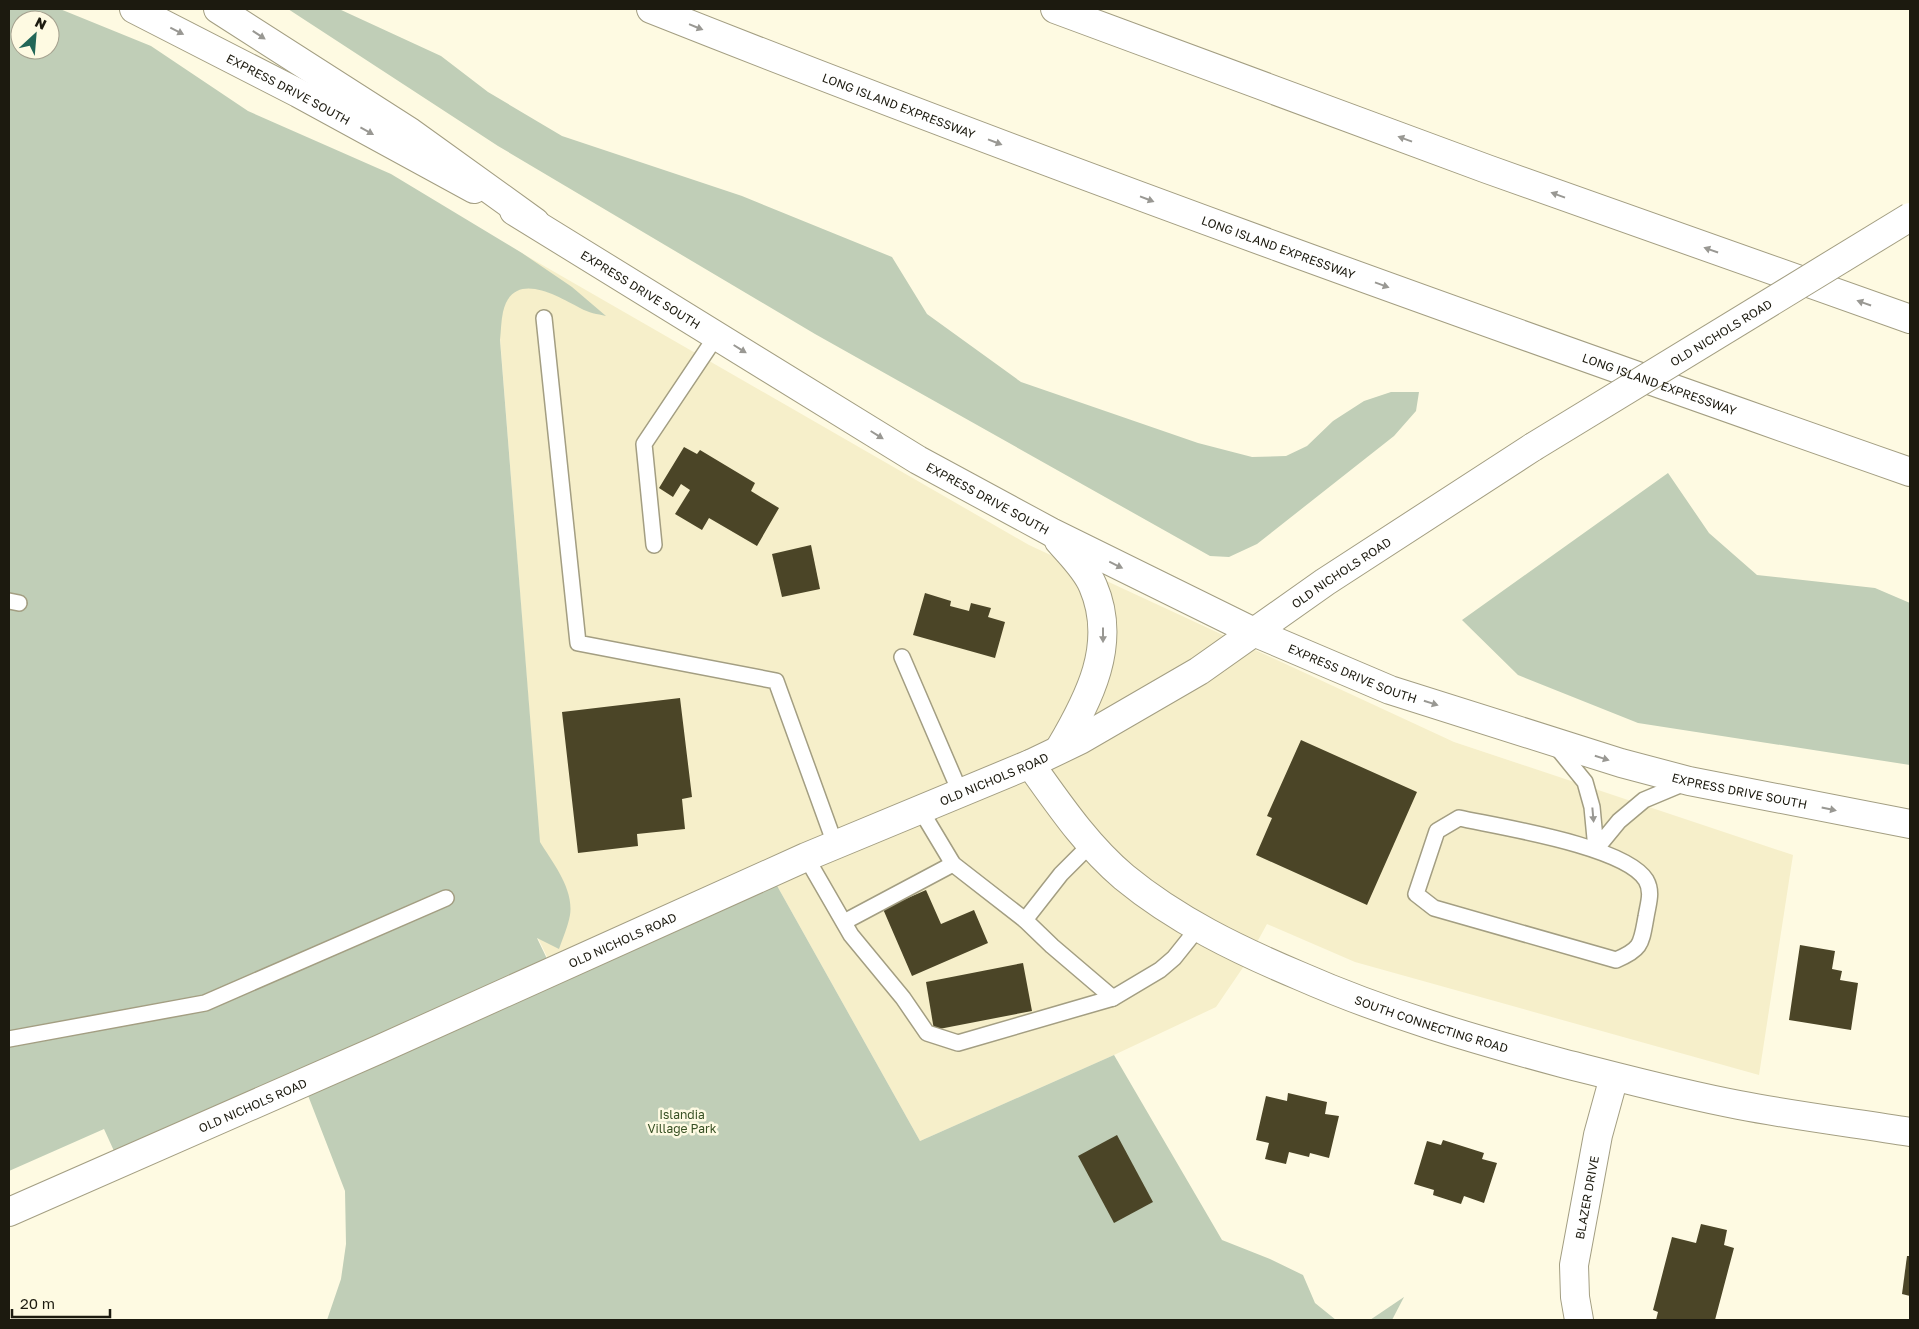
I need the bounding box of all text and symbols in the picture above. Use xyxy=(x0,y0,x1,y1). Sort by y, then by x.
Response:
north arrow xyxy=(10,10,60,60)
text: N xyxy=(32,13,49,33)
one-way arrow xyxy=(689,23,704,31)
one-way arrow xyxy=(170,27,184,35)
one-way arrow xyxy=(253,30,266,40)
street label: EXPRESS DRIVE SOUTH xyxy=(224,50,353,128)
street label: LONG ISLAND EXPRESSWAY xyxy=(820,69,978,141)
one-way arrow xyxy=(360,127,375,135)
one-way arrow xyxy=(1397,135,1412,143)
one-way arrow xyxy=(988,138,1003,146)
one-way arrow xyxy=(1550,191,1565,199)
one-way arrow xyxy=(1140,195,1155,203)
street label: LONG ISLAND EXPRESSWAY xyxy=(1200,212,1358,282)
one-way arrow xyxy=(1703,246,1718,253)
street label: EXPRESS DRIVE SOUTH xyxy=(578,247,703,332)
one-way arrow xyxy=(1375,281,1390,289)
street label: OLD NICHOLS ROAD xyxy=(1667,296,1775,369)
one-way arrow xyxy=(1856,299,1871,307)
one-way arrow xyxy=(733,345,746,354)
street label: LONG ISLAND EXPRESSWAY xyxy=(1581,350,1739,418)
one-way arrow xyxy=(871,431,884,440)
street label: EXPRESS DRIVE SOUTH xyxy=(924,458,1052,537)
street label: OLD NICHOLS ROAD xyxy=(1288,534,1394,611)
one-way arrow xyxy=(1109,561,1123,569)
one-way arrow xyxy=(1099,627,1107,643)
street label: EXPRESS DRIVE SOUTH xyxy=(1286,640,1419,706)
one-way arrow xyxy=(1423,700,1438,708)
street label: OLD NICHOLS ROAD xyxy=(937,749,1051,808)
one-way arrow xyxy=(1595,754,1610,762)
street label: EXPRESS DRIVE SOUTH xyxy=(1670,769,1809,811)
one-way arrow xyxy=(1821,805,1836,813)
one-way arrow xyxy=(1589,807,1597,823)
street label: OLD NICHOLS ROAD xyxy=(566,909,679,971)
street label: SOUTH CONNECTING ROAD xyxy=(1353,992,1510,1055)
street label: OLD NICHOLS ROAD xyxy=(196,1075,309,1135)
park label: Islandia Village Park xyxy=(647,1107,717,1136)
street label: BLAZER DRIVE xyxy=(1571,1154,1602,1241)
scale bar xyxy=(12,1286,110,1318)
text: 20 m xyxy=(20,1294,55,1312)

